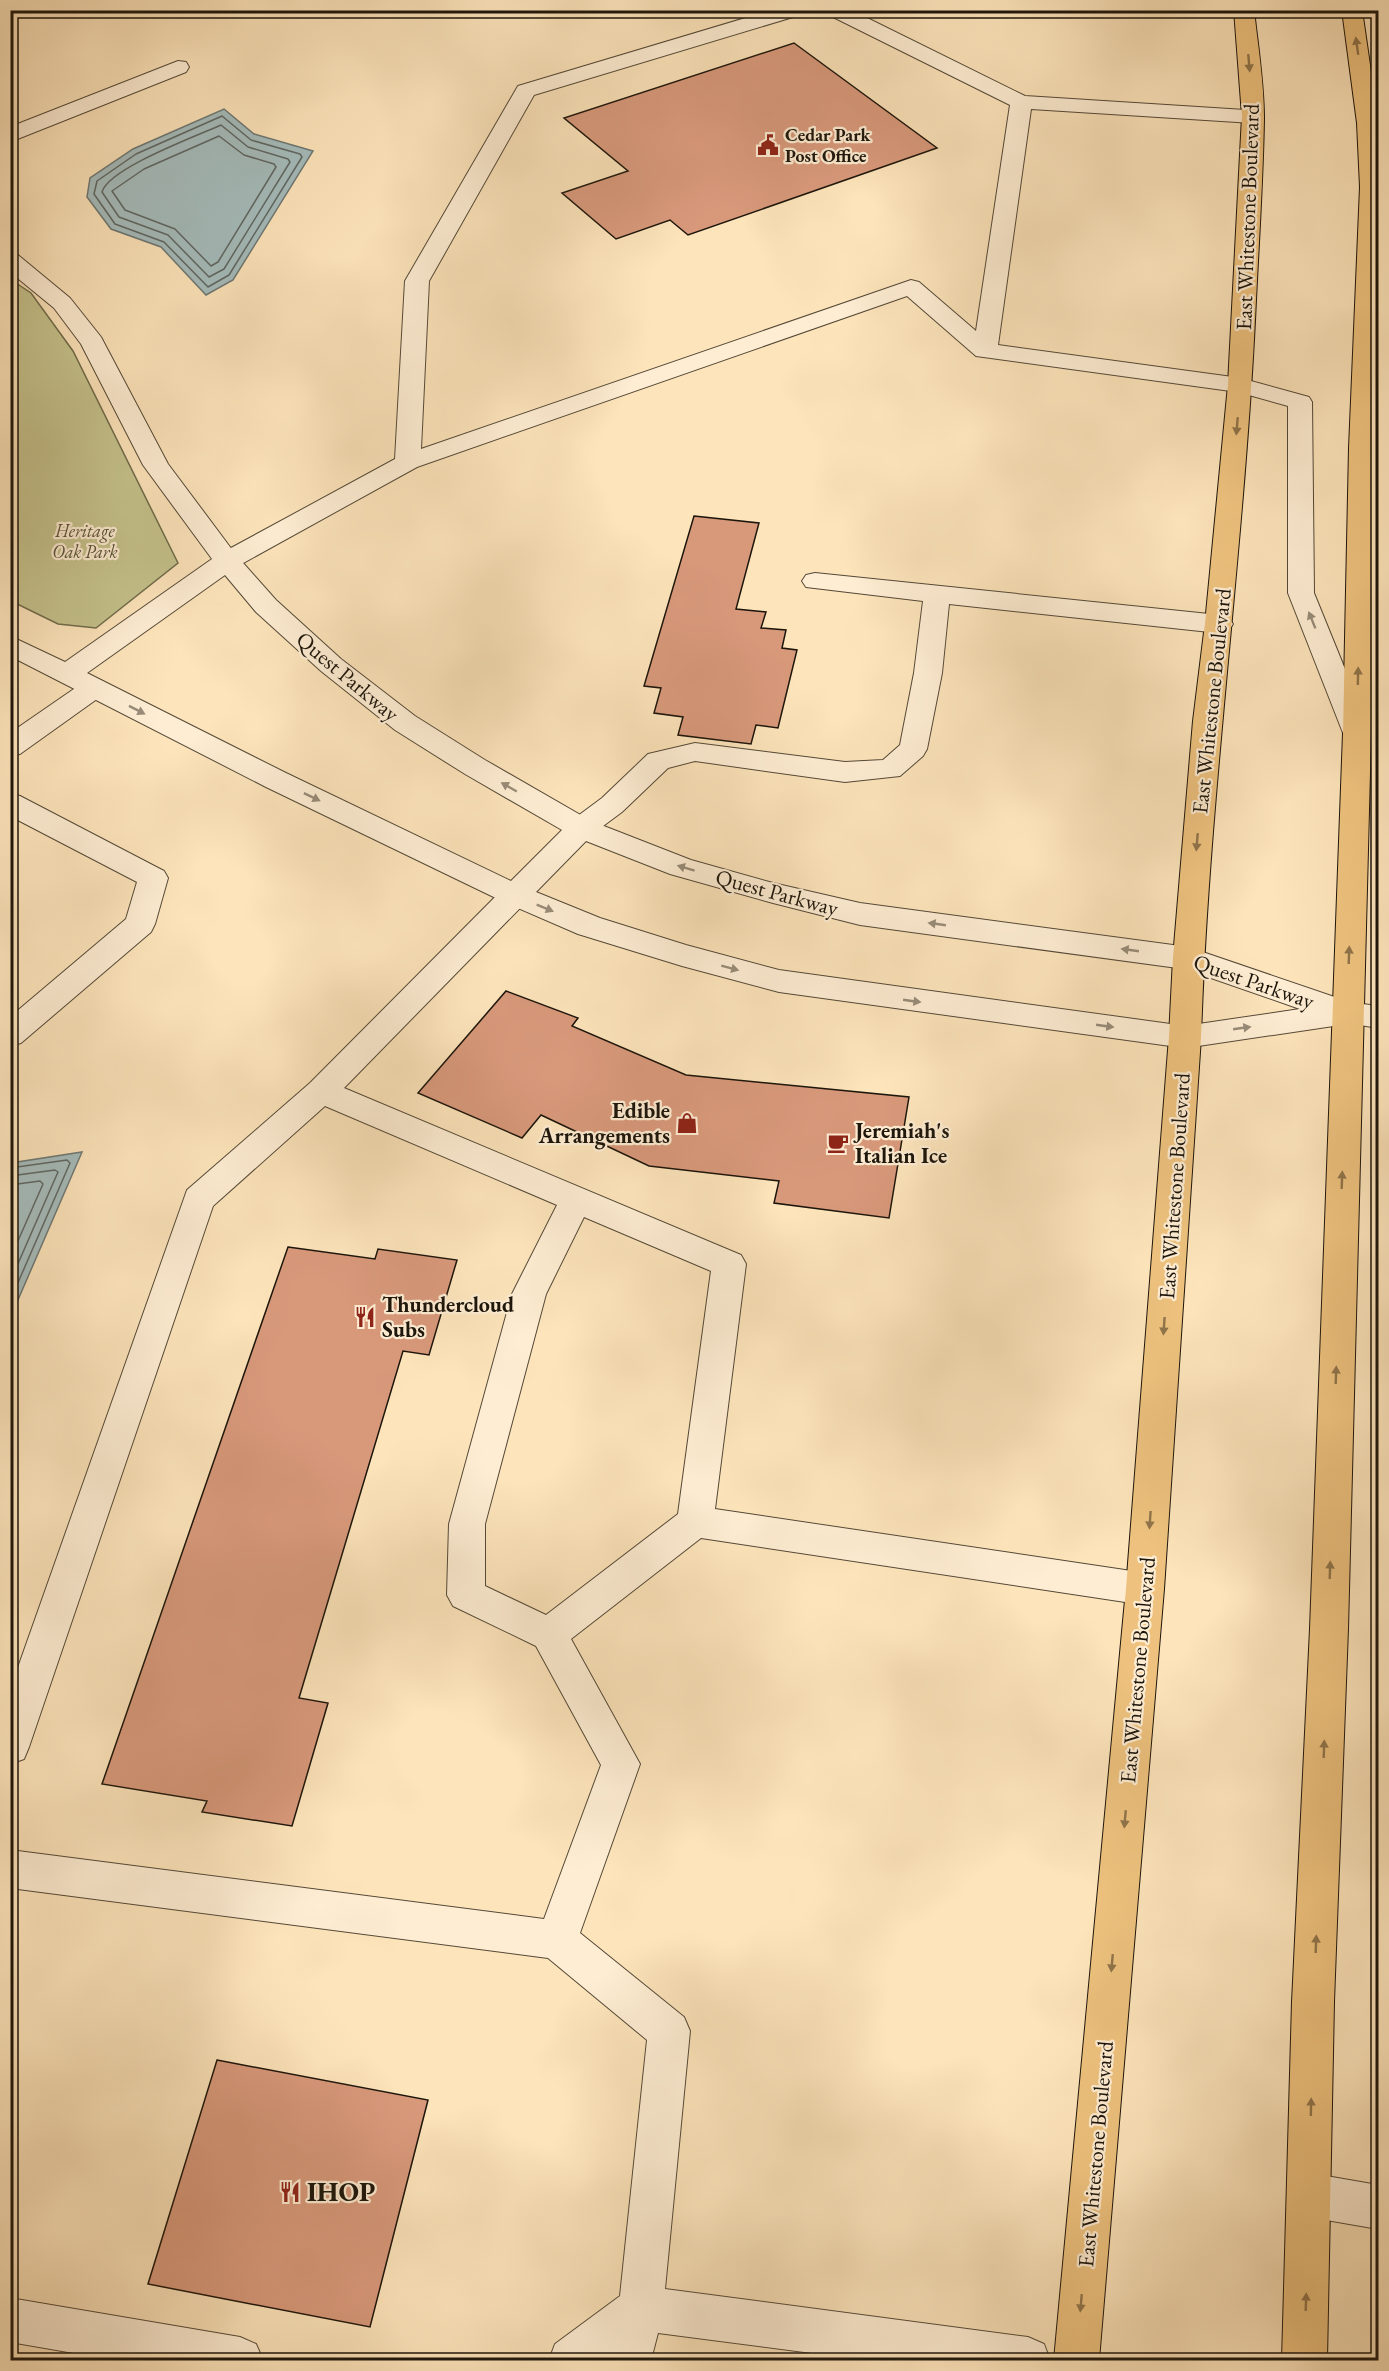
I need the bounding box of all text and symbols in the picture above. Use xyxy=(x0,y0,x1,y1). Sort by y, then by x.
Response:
one-way arrow xyxy=(1352,37,1361,56)
one-way arrow xyxy=(1244,54,1254,73)
street label: East Whitestone Boulevard xyxy=(1229,102,1266,331)
place label: Cedar Park Post Office xyxy=(785,123,872,167)
public building icon: Cedar Park Post Office xyxy=(756,133,780,157)
one-way arrow xyxy=(1232,416,1241,435)
park label: Heritage Oak Park xyxy=(52,519,118,563)
street label: East Whitestone Boulevard xyxy=(1185,586,1238,815)
one-way arrow xyxy=(1306,611,1316,629)
street label: Quest Parkway xyxy=(290,625,405,728)
one-way arrow xyxy=(1353,666,1363,685)
one-way arrow xyxy=(129,705,146,714)
one-way arrow xyxy=(501,781,517,792)
one-way arrow xyxy=(303,792,320,802)
one-way arrow xyxy=(1192,833,1202,852)
street label: Quest Parkway xyxy=(712,862,842,923)
one-way arrow xyxy=(677,863,695,872)
one-way arrow xyxy=(536,903,554,913)
one-way arrow xyxy=(927,919,946,929)
one-way arrow xyxy=(1121,945,1140,955)
one-way arrow xyxy=(1344,945,1354,964)
street label: Quest Parkway xyxy=(1190,947,1318,1016)
one-way arrow xyxy=(721,964,739,973)
one-way arrow xyxy=(902,996,921,1005)
one-way arrow xyxy=(1096,1022,1115,1031)
one-way arrow xyxy=(1233,1024,1252,1033)
street label: East Whitestone Boulevard xyxy=(1152,1071,1197,1300)
place label: Edible Arrangements xyxy=(538,1096,670,1150)
shop icon: Edible Arrangements xyxy=(675,1111,699,1135)
place label: Jeremiah's Italian Ice xyxy=(853,1116,949,1170)
cafe icon: Jeremiah's Italian Ice xyxy=(826,1131,850,1155)
one-way arrow xyxy=(1337,1171,1347,1190)
place label: Thundercloud Subs xyxy=(382,1290,514,1344)
restaurant icon: Thundercloud Subs xyxy=(353,1305,377,1329)
one-way arrow xyxy=(1159,1316,1168,1335)
one-way arrow xyxy=(1332,1366,1341,1385)
one-way arrow xyxy=(1145,1511,1154,1530)
street label: East Whitestone Boulevard xyxy=(1113,1555,1162,1784)
one-way arrow xyxy=(1326,1561,1335,1580)
one-way arrow xyxy=(1319,1740,1328,1759)
one-way arrow xyxy=(1120,1810,1129,1829)
one-way arrow xyxy=(1311,1934,1320,1953)
one-way arrow xyxy=(1107,1953,1117,1972)
street label: East Whitestone Boulevard xyxy=(1071,2039,1120,2268)
one-way arrow xyxy=(1306,2098,1316,2117)
place label: IHOP xyxy=(307,2174,375,2209)
restaurant icon: IHOP xyxy=(278,2180,302,2204)
one-way arrow xyxy=(1301,2293,1310,2312)
one-way arrow xyxy=(1076,2294,1086,2313)

